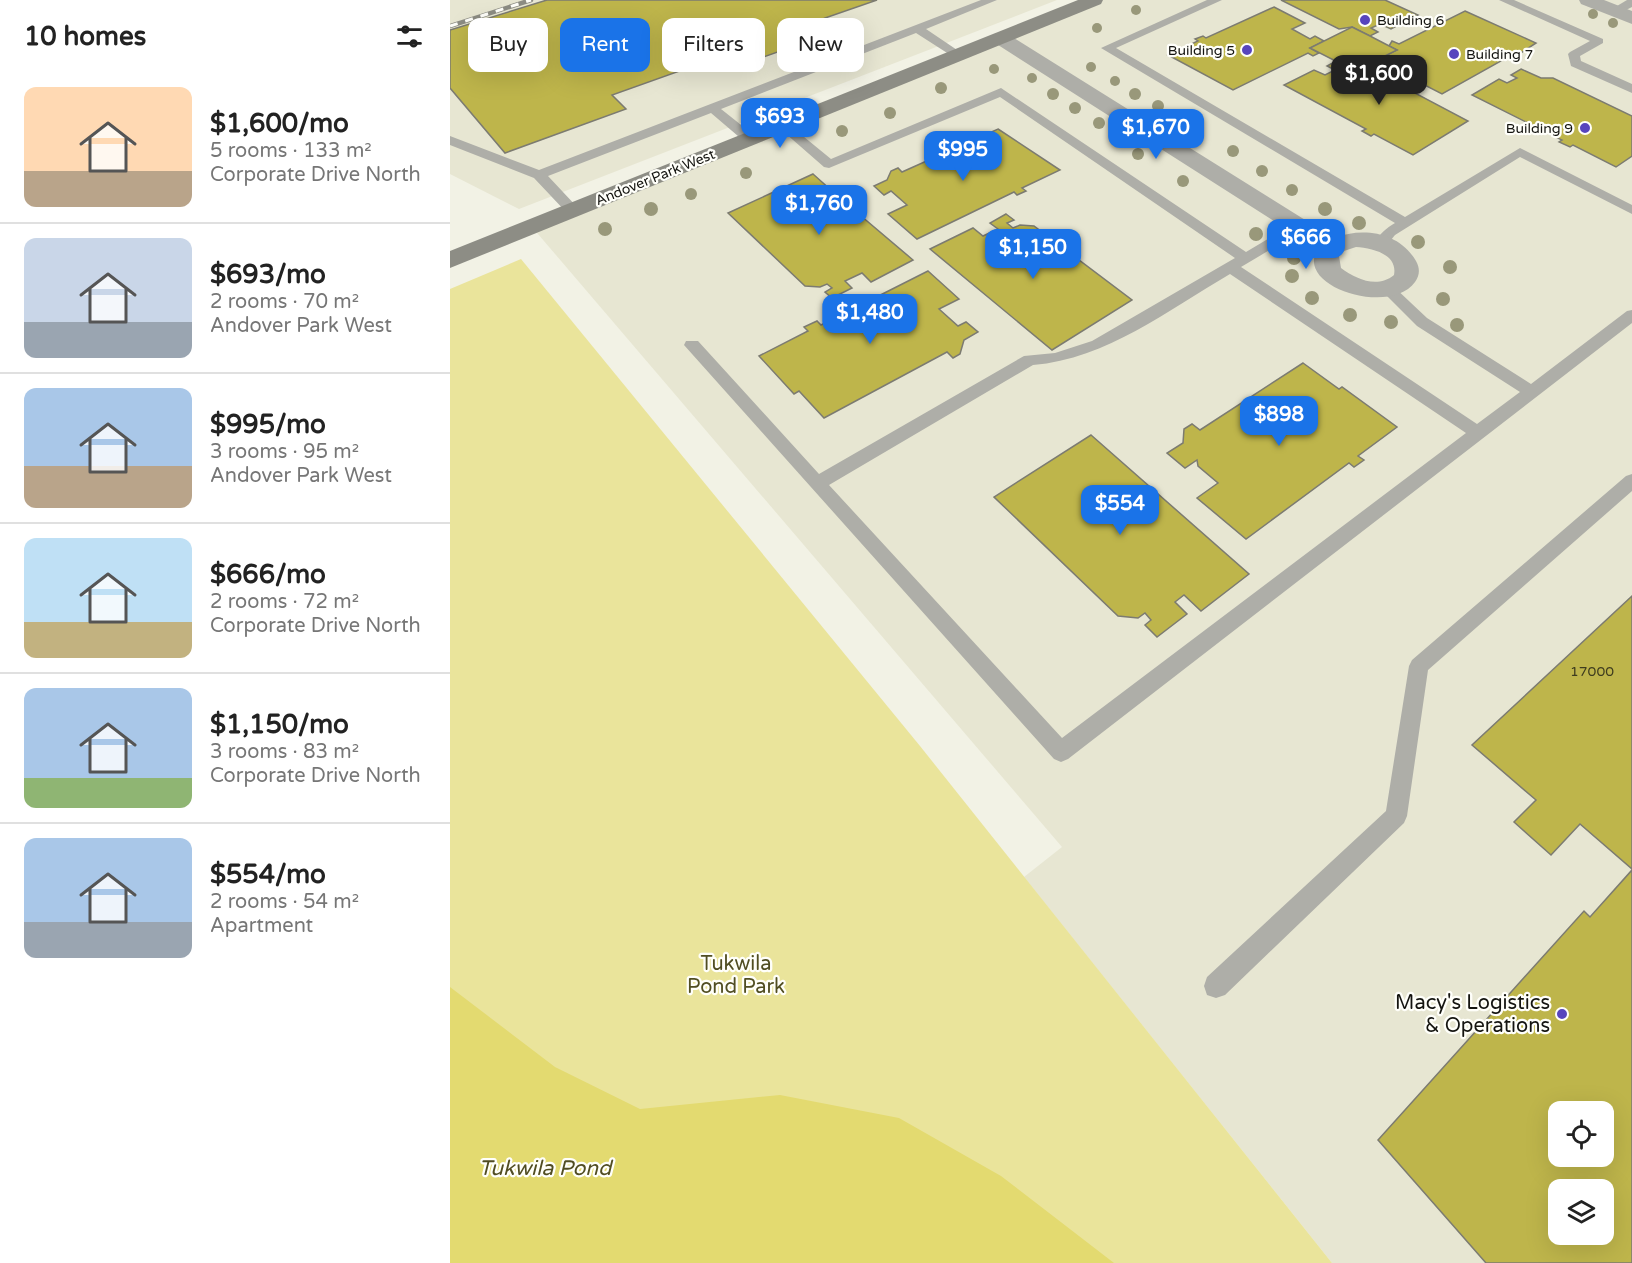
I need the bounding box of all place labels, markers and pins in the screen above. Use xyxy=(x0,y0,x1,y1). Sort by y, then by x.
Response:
place label: Building 6 xyxy=(1377,12,1444,29)
marker: Building 6 xyxy=(1358,13,1372,27)
place label: Building 5 xyxy=(1168,42,1235,59)
marker: Building 5 xyxy=(1240,43,1254,57)
place label: Building 7 xyxy=(1466,46,1533,63)
marker: Building 7 xyxy=(1447,47,1461,61)
pin: $1,600 xyxy=(1330,55,1428,106)
pin: $693 xyxy=(744,98,816,149)
pin: $1,670 xyxy=(1107,109,1205,160)
place label: Building 9 xyxy=(1506,120,1573,137)
marker: Building 9 xyxy=(1578,121,1592,135)
pin: $995 xyxy=(927,131,999,182)
pin: $1,760 xyxy=(770,185,868,236)
pin: $666 xyxy=(1270,219,1342,270)
pin: $1,150 xyxy=(984,229,1082,280)
pin: $1,480 xyxy=(821,294,919,345)
pin: $898 xyxy=(1243,396,1315,447)
pin: $554 xyxy=(1084,485,1156,536)
place label: Macy's Logistics & Operations xyxy=(1395,991,1550,1038)
marker: Macy's Logistics & Operations xyxy=(1555,1007,1569,1021)

